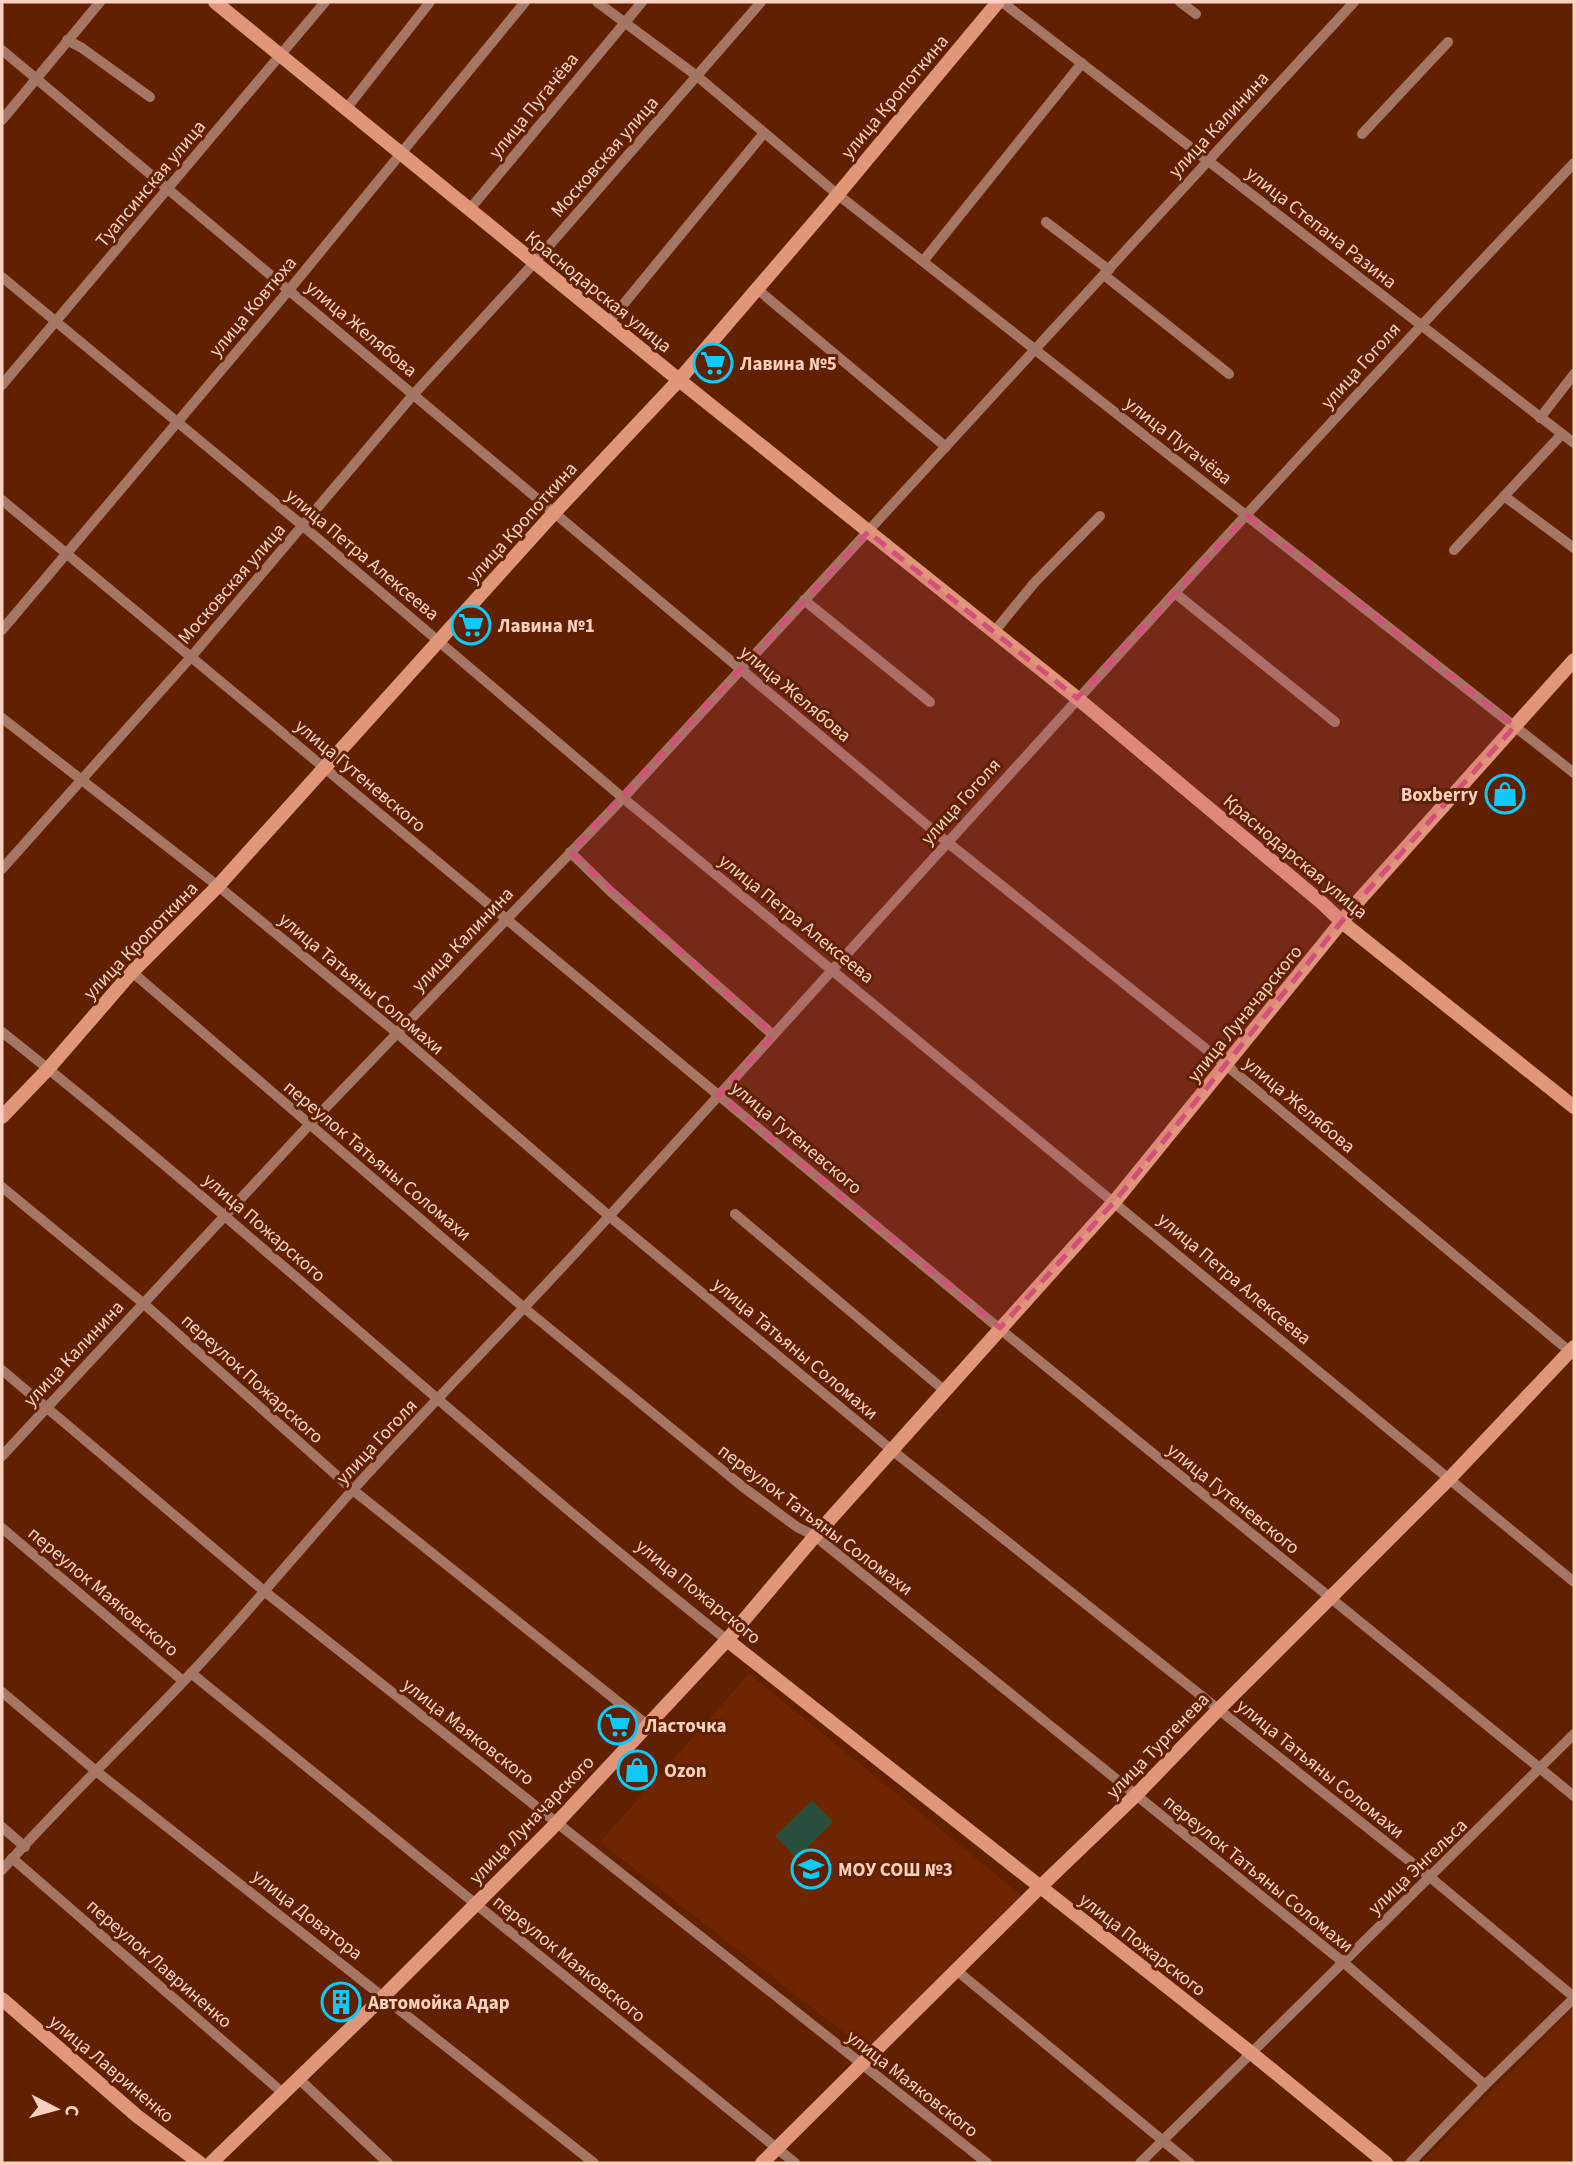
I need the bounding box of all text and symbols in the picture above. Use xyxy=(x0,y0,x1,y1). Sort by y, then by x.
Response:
street label: улица Кропоткина xyxy=(835,29,955,165)
street label: улица Пугачёва xyxy=(483,47,586,165)
street label: улица Калинина xyxy=(1163,66,1276,184)
street label: Московская улица xyxy=(545,91,665,223)
street label: Туапсинская улица xyxy=(90,114,213,254)
street label: улица Степана Разина xyxy=(1240,161,1402,296)
street label: Краснодарская улица xyxy=(519,225,677,360)
street label: улица Ковтюха xyxy=(203,251,303,363)
street label: улица Желябова xyxy=(299,274,423,384)
street label: улица Гоголя xyxy=(1315,317,1407,415)
supermarket icon: Лавина №5 xyxy=(692,342,734,384)
place label: Лавина №5 xyxy=(739,351,837,378)
street label: улица Пугачёва xyxy=(1119,391,1238,492)
street label: улица Кропоткина xyxy=(460,456,584,590)
street label: улица Петра Алексеева xyxy=(279,483,445,628)
street label: Московская улица xyxy=(172,518,292,650)
supermarket icon: Лавина №1 xyxy=(450,604,492,646)
place label: Лавина №1 xyxy=(497,613,595,640)
street label: улица Желябова xyxy=(733,639,857,749)
street label: улица Гутеневского xyxy=(289,713,432,839)
street label: улица Гоголя xyxy=(915,753,1007,851)
shop icon: Boxberry xyxy=(1484,773,1526,815)
place label: Boxberry xyxy=(1401,782,1478,809)
street label: Краснодарская улица xyxy=(1217,788,1373,926)
street label: улица Петра Алексеева xyxy=(713,848,880,990)
street label: улица Кропоткина xyxy=(78,876,205,1006)
street label: улица Калинина xyxy=(406,882,520,999)
street label: улица Татьяны Соломахи xyxy=(272,907,450,1062)
street label: улица Луначарского xyxy=(1181,939,1309,1088)
street label: улица Желябова xyxy=(1237,1050,1361,1160)
street label: переулок Татьяны Соломахи xyxy=(277,1074,477,1248)
street label: улица Гутеневского xyxy=(725,1075,868,1201)
street label: улица Пожарского xyxy=(197,1167,331,1289)
street label: улица Петра Алексеева xyxy=(1151,1207,1317,1352)
street label: улица Татьяны Соломахи xyxy=(706,1272,884,1427)
street label: улица Калинина xyxy=(18,1295,131,1413)
street label: переулок Пожарского xyxy=(175,1308,329,1450)
street label: улица Гоголя xyxy=(330,1393,424,1491)
street label: улица Гутеневского xyxy=(1161,1437,1305,1561)
street label: переулок Татьяны Соломахи xyxy=(712,1438,918,1603)
street label: переулок Маяковского xyxy=(22,1521,184,1664)
street label: улица Пожарского xyxy=(630,1533,767,1651)
street label: улица Маяковского xyxy=(396,1672,540,1792)
street label: улица Тургенева xyxy=(1100,1687,1216,1805)
street label: улица Татьяны Соломахи xyxy=(1230,1693,1410,1845)
supermarket icon: Ласточка xyxy=(597,1704,639,1746)
place label: Ласточка xyxy=(644,1713,726,1740)
shop icon: Ozon xyxy=(616,1749,658,1791)
street label: улица Луначарского xyxy=(463,1750,601,1891)
place label: Ozon xyxy=(664,1758,707,1785)
street label: переулок Татьяны Соломахи xyxy=(1157,1789,1359,1959)
street label: улица Энгельса xyxy=(1362,1813,1474,1922)
school or university icon: МОУ СОШ №3 xyxy=(790,1848,832,1890)
place label: МОУ СОШ №3 xyxy=(838,1857,953,1884)
street label: улица Доватора xyxy=(246,1863,368,1967)
street label: улица Пожарского xyxy=(1073,1887,1211,2003)
street label: переулок Маяковского xyxy=(487,1889,651,2029)
street label: переулок Лавриненко xyxy=(80,1893,238,2035)
building icon: Автомойка Адар xyxy=(320,1981,362,2023)
place label: Автомойка Адар xyxy=(367,1990,510,2017)
street label: улица Лавриненко xyxy=(43,2009,180,2130)
street label: улица Маяковского xyxy=(840,2024,984,2144)
north arrow xyxy=(21,2074,91,2144)
text: С xyxy=(57,2104,85,2118)

